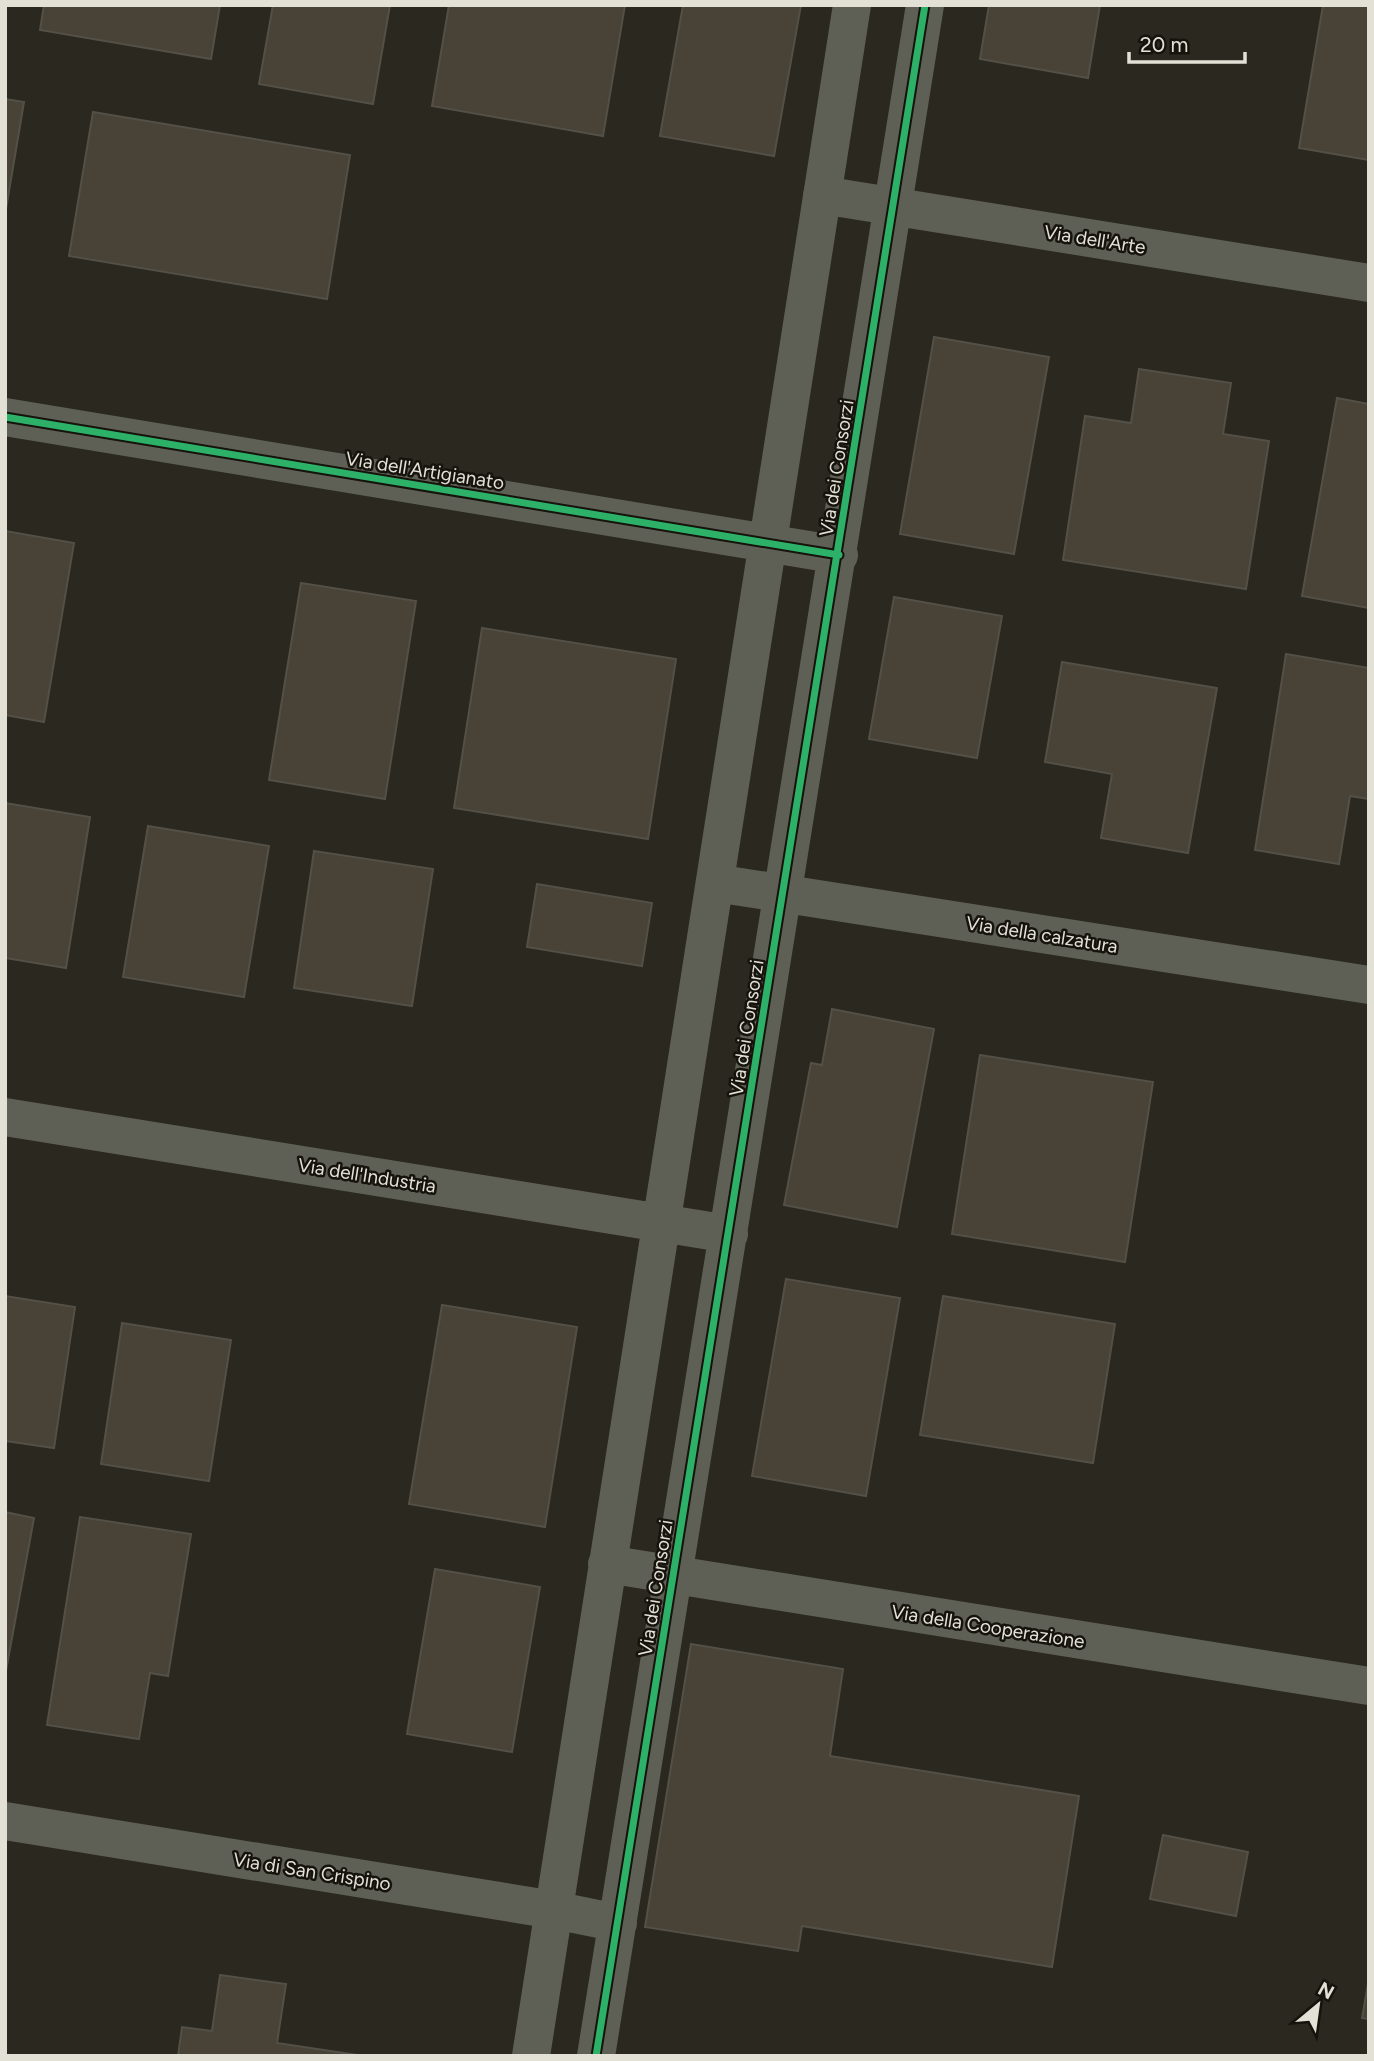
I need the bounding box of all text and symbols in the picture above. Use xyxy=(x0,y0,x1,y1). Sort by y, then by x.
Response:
scale bar xyxy=(1129,21,1244,65)
text: 20 m xyxy=(1140,32,1188,57)
street label: Via dell'Arte xyxy=(1043,220,1147,259)
street label: Via dei Consorzi xyxy=(814,398,859,538)
street label: Via dell'Artigianato xyxy=(344,447,506,494)
street label: Via della calzatura xyxy=(964,911,1119,958)
street label: Via dei Consorzi xyxy=(724,958,769,1098)
street label: Via dell'Industria xyxy=(296,1153,438,1198)
street label: Via dei Consorzi xyxy=(633,1518,678,1658)
street label: Via della Cooperazione xyxy=(890,1600,1086,1653)
street label: Via di San Crispino xyxy=(231,1848,392,1895)
north arrow xyxy=(1283,1970,1353,2040)
text: N xyxy=(1314,1977,1338,2004)

